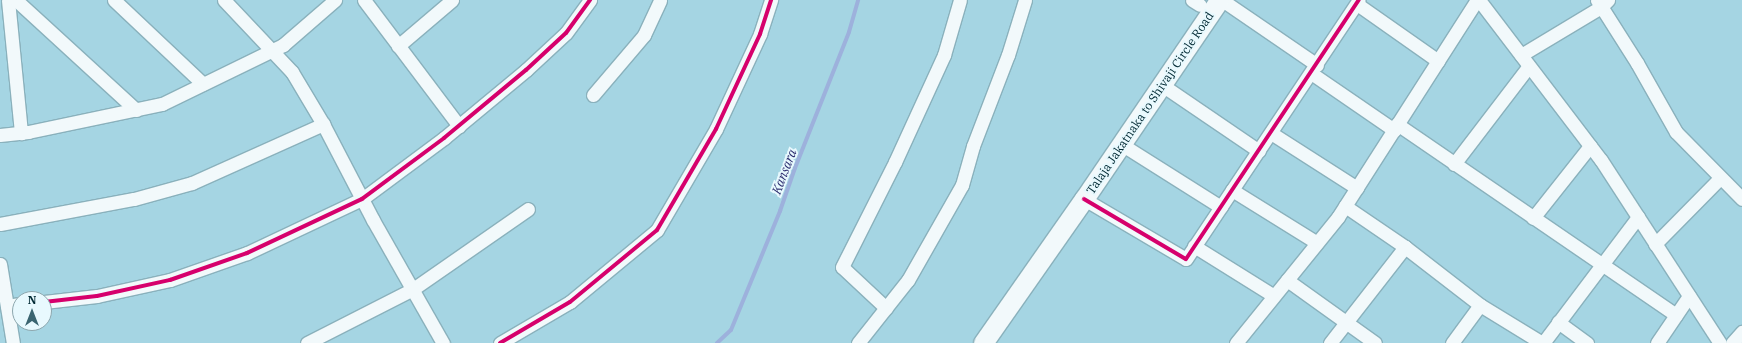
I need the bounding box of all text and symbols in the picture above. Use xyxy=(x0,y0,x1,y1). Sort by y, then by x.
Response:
street label: Talaja Jakatnaka to Shivaji Circle Road xyxy=(1083,9,1217,197)
water label: Kansara xyxy=(769,147,801,197)
north arrow xyxy=(12,291,52,331)
text: N xyxy=(28,293,36,307)

